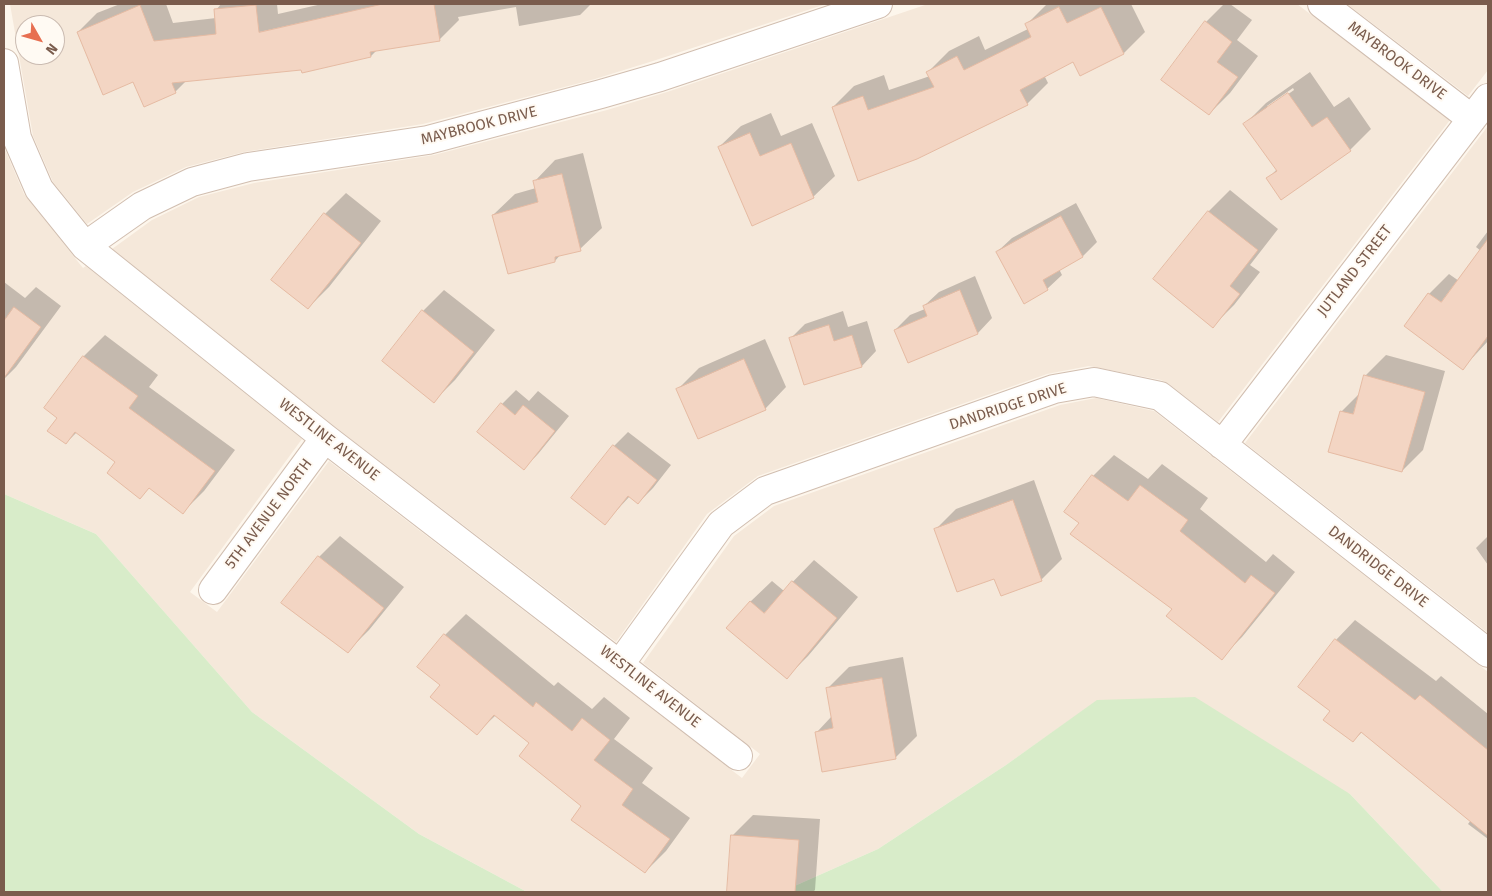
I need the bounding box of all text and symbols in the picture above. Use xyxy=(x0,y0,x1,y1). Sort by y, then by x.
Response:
north arrow xyxy=(15,15,65,65)
street label: MAYBROOK DRIVE xyxy=(1344,18,1450,104)
text: N xyxy=(42,40,61,58)
street label: MAYBROOK DRIVE xyxy=(419,103,539,149)
street label: JUTLAND STREET xyxy=(1314,222,1396,320)
street label: DANDRIDGE DRIVE xyxy=(947,380,1069,434)
street label: WESTLINE AVENUE xyxy=(275,395,383,485)
street label: 5TH AVENUE NORTH xyxy=(222,455,316,573)
street label: DANDRIDGE DRIVE xyxy=(1324,522,1432,612)
street label: WESTLINE AVENUE xyxy=(596,642,704,732)

